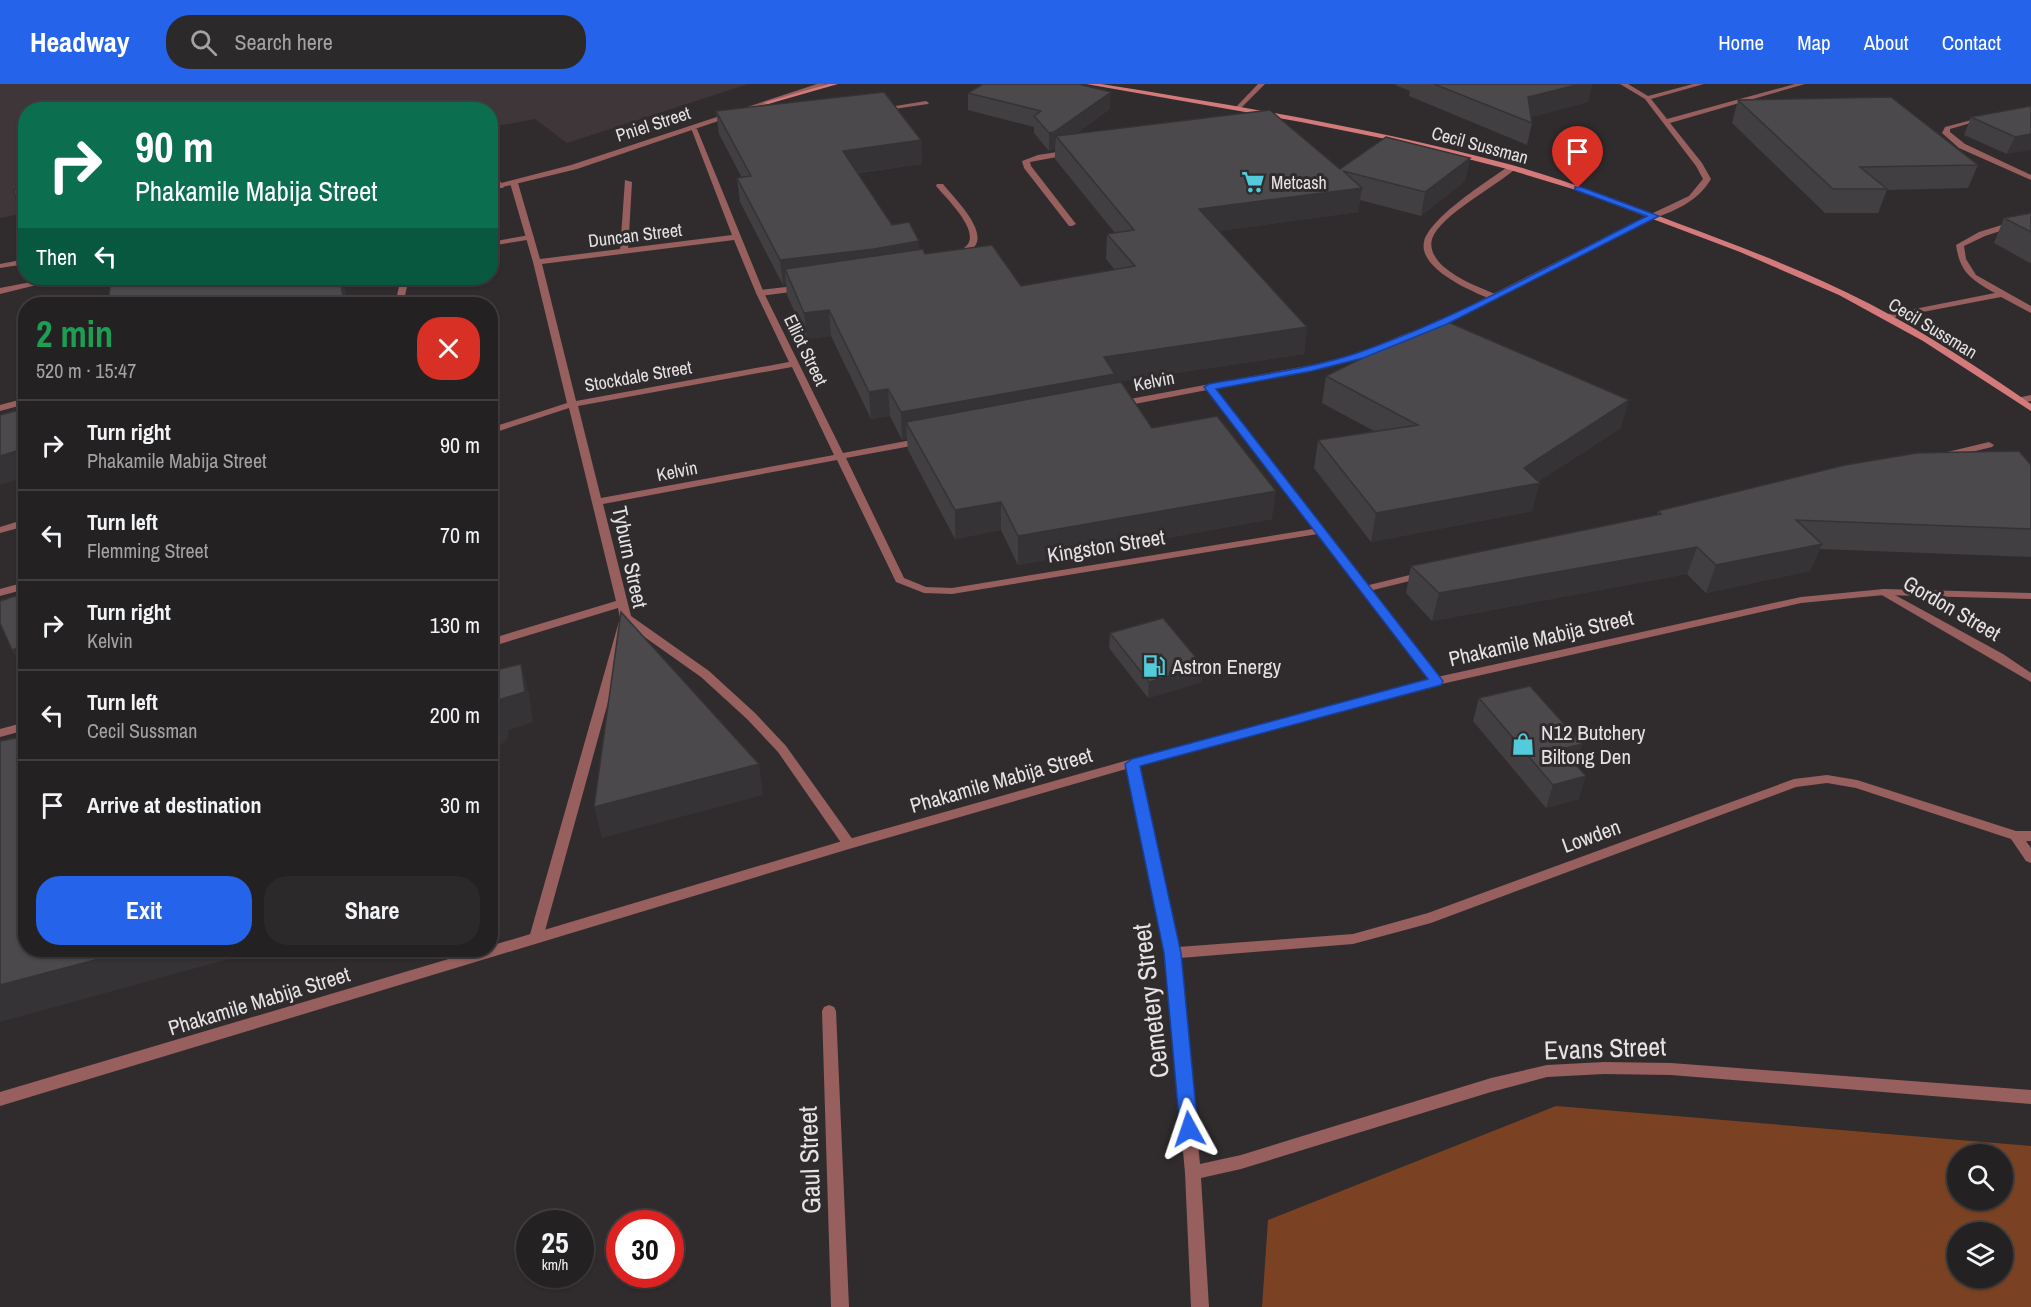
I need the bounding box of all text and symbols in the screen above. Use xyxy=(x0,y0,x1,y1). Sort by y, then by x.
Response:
search box xyxy=(166,15,586,69)
text: Headway xyxy=(30,23,130,61)
icon: search xyxy=(187,26,220,59)
text: Search here xyxy=(235,27,333,57)
text: Home xyxy=(1718,28,1764,57)
text: Map xyxy=(1797,28,1831,57)
text: About xyxy=(1864,28,1909,57)
text: Contact xyxy=(1942,28,2001,57)
street label: Pniel Street xyxy=(612,100,694,148)
text: 90 m xyxy=(135,119,214,175)
street label: Cecil Sussman xyxy=(1429,120,1531,170)
icon: right xyxy=(36,126,114,204)
pin xyxy=(1552,126,1603,188)
icon: arrive xyxy=(1561,135,1594,168)
supermarket icon: Metcash xyxy=(1240,169,1266,195)
place label: Metcash xyxy=(1271,170,1327,195)
text: Phakamile Mabija Street xyxy=(135,173,377,209)
street label: Duncan Street xyxy=(587,217,683,253)
icon: left xyxy=(89,240,122,273)
text: Then xyxy=(36,242,77,272)
street label: Cecil Sussman xyxy=(1884,292,1982,364)
text: 2 min xyxy=(36,310,113,358)
street label: Elliot Street xyxy=(778,310,834,390)
button: close xyxy=(417,317,480,380)
street label: Stockdale Street xyxy=(582,354,694,398)
text: 520 m · 15:47 xyxy=(36,357,136,384)
street label: Kelvin xyxy=(1131,365,1177,397)
text: Turn right xyxy=(87,417,171,447)
icon: right xyxy=(36,429,69,462)
text: 90 m xyxy=(440,430,480,460)
text: Phakamile Mabija Street xyxy=(87,447,267,474)
street label: Kelvin xyxy=(654,455,700,487)
street label: Tyburn Street xyxy=(605,503,655,611)
text: Turn left xyxy=(87,507,158,537)
icon: left xyxy=(36,519,69,552)
text: 70 m xyxy=(440,520,480,550)
street label: Kingston Street xyxy=(1045,522,1167,570)
text: Flemming Street xyxy=(87,537,208,564)
street label: Gordon Street xyxy=(1898,568,2006,648)
text: Turn right xyxy=(87,597,171,627)
street label: Phakamile Mabija Street xyxy=(1446,603,1636,673)
icon: right xyxy=(36,609,69,642)
text: 130 m xyxy=(430,610,480,640)
text: Kelvin xyxy=(87,627,133,654)
place label: Astron Energy xyxy=(1171,652,1282,681)
fuel station icon: Astron Energy xyxy=(1141,653,1167,679)
text: Turn left xyxy=(87,687,158,717)
icon: left xyxy=(36,699,69,732)
text: 200 m xyxy=(430,700,480,730)
text: Cecil Sussman xyxy=(87,717,197,744)
place label: N12 Butchery Biltong Den xyxy=(1541,718,1646,771)
shop icon: N12 Butchery Biltong Den xyxy=(1510,731,1536,757)
street label: Phakamile Mabija Street xyxy=(906,740,1096,820)
icon: arrive xyxy=(36,789,69,822)
text: Arrive at destination xyxy=(87,790,261,820)
text: 30 m xyxy=(440,790,480,820)
street label: Lowden xyxy=(1558,812,1624,860)
button: Exit xyxy=(36,876,252,945)
button: Share xyxy=(264,876,480,945)
street label: Cemetery Street xyxy=(1123,922,1177,1080)
street label: Phakamile Mabija Street xyxy=(165,960,354,1042)
street label: Evans Street xyxy=(1543,1028,1667,1068)
position arrow xyxy=(1157,1097,1221,1161)
street label: Gaul Street xyxy=(790,1105,828,1215)
map controls xyxy=(1947,1144,2013,1288)
button: search xyxy=(1947,1144,2013,1210)
speed limit sign: 30 xyxy=(606,1210,684,1288)
text: 25 xyxy=(541,1222,569,1262)
button: layers xyxy=(1947,1222,2013,1288)
text: km/h xyxy=(542,1254,568,1275)

